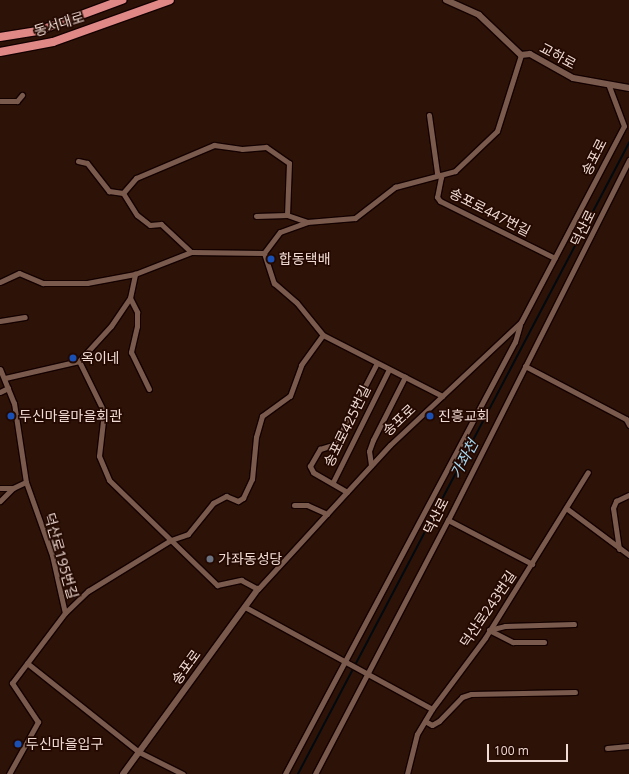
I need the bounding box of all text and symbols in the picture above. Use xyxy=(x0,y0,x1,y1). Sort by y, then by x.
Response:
street label: 동서대로 xyxy=(32,8,86,40)
street label: 교하로 xyxy=(537,40,579,72)
street label: 송포로 xyxy=(578,136,610,178)
street label: 송포로447번길 xyxy=(447,184,533,240)
street label: 덕산로 xyxy=(567,207,599,249)
place label: 합동택배 xyxy=(279,251,331,267)
marker: 합동택배 xyxy=(266,254,276,264)
place label: 옥이네 xyxy=(81,350,120,366)
marker: 옥이네 xyxy=(68,353,78,363)
street label: 송포로425번길 xyxy=(320,383,374,469)
street label: 송포로 xyxy=(379,401,419,439)
place label: 두신마을마을회관 xyxy=(19,408,122,424)
place label: 진흥교회 xyxy=(438,408,490,424)
marker: 두신마을마을회관 xyxy=(6,411,16,421)
marker: 진흥교회 xyxy=(425,411,435,421)
water label: 가좌천 xyxy=(446,436,482,482)
street label: 덕산로 xyxy=(420,495,452,537)
street label: 덕산로195번길 xyxy=(41,511,81,601)
place label: 가좌동성당 xyxy=(218,551,282,567)
marker: 가좌동성당 xyxy=(205,554,215,564)
street label: 덕산로243번길 xyxy=(456,568,520,650)
street label: 송포로 xyxy=(168,646,204,688)
place label: 두신마을입구 xyxy=(26,736,103,752)
scale bar xyxy=(489,736,570,762)
marker: 두신마을입구 xyxy=(13,739,23,749)
text: 100 m xyxy=(494,742,529,759)

